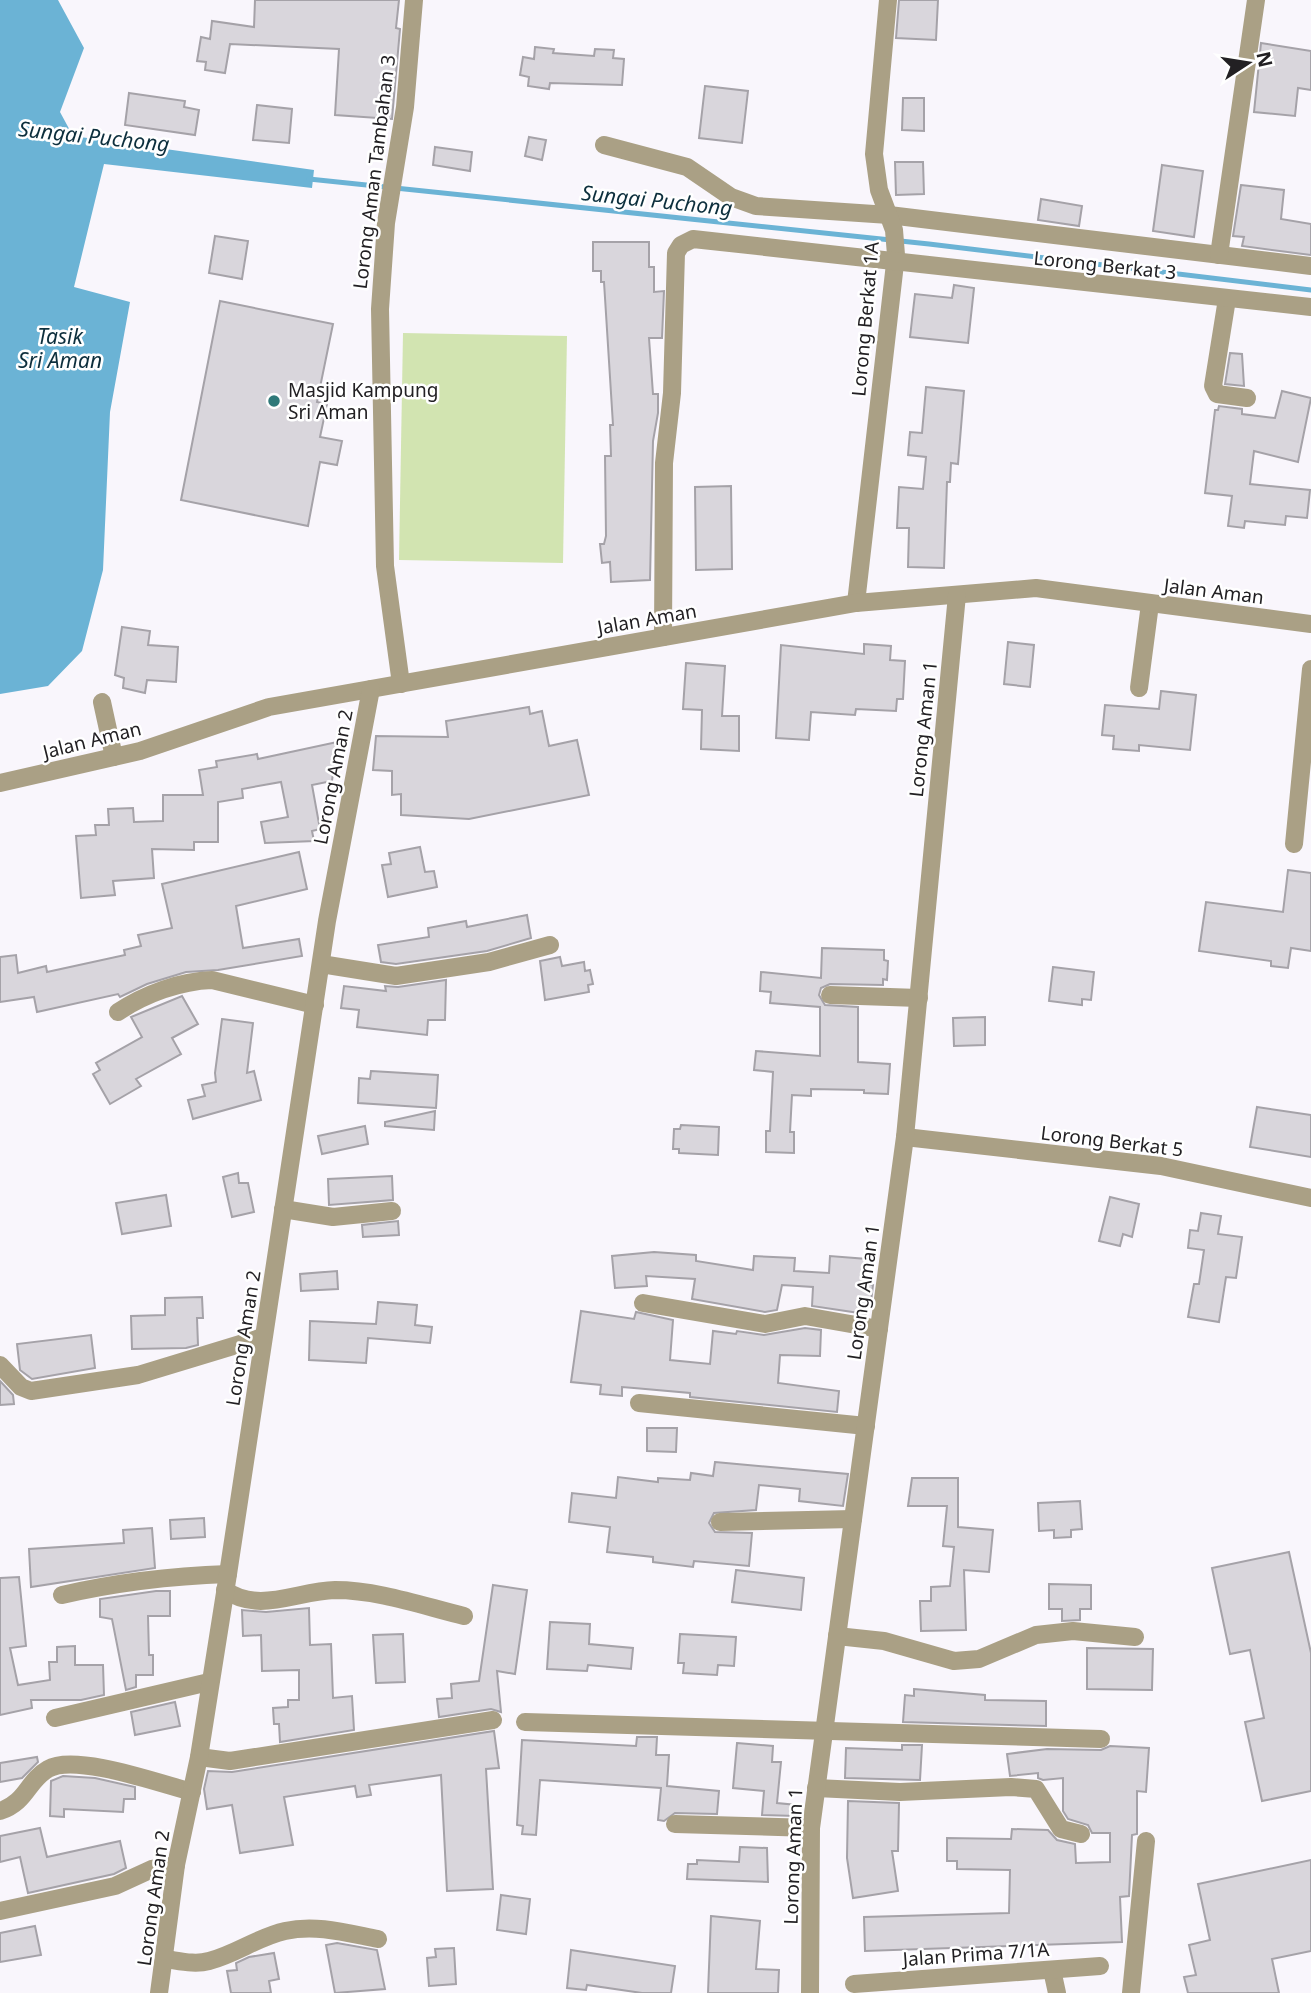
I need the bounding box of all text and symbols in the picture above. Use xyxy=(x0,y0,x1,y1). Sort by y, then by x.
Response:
north arrow xyxy=(1213,28,1283,98)
text: N xyxy=(1250,49,1279,70)
street label: Lorong Aman Tambahan 3 xyxy=(347,53,401,291)
water label: Sungai Puchong xyxy=(17,114,171,158)
water label: Sungai Puchong xyxy=(580,178,734,222)
street label: Lorong Berkat 1A xyxy=(845,240,885,397)
street label: Lorong Berkat 3 xyxy=(1032,245,1178,285)
water label: Tasik Sri Aman xyxy=(18,322,102,374)
place label: Masjid Kampung Sri Aman xyxy=(288,377,438,425)
marker: Masjid Kampung Sri Aman xyxy=(266,393,282,409)
street label: Jalan Aman xyxy=(1161,572,1265,610)
street label: Jalan Aman xyxy=(593,597,699,641)
street label: Lorong Aman 1 xyxy=(903,660,943,798)
street label: Lorong Aman 2 xyxy=(307,707,359,847)
street label: Jalan Aman xyxy=(38,715,144,765)
street label: Lorong Berkat 5 xyxy=(1039,1119,1185,1163)
street label: Lorong Aman 1 xyxy=(841,1222,885,1362)
street label: Lorong Aman 2 xyxy=(219,1268,267,1408)
street label: Lorong Aman 1 xyxy=(778,1787,808,1925)
street label: Lorong Aman 2 xyxy=(131,1828,175,1968)
street label: Jalan Prima 7/1A xyxy=(900,1936,1051,1972)

